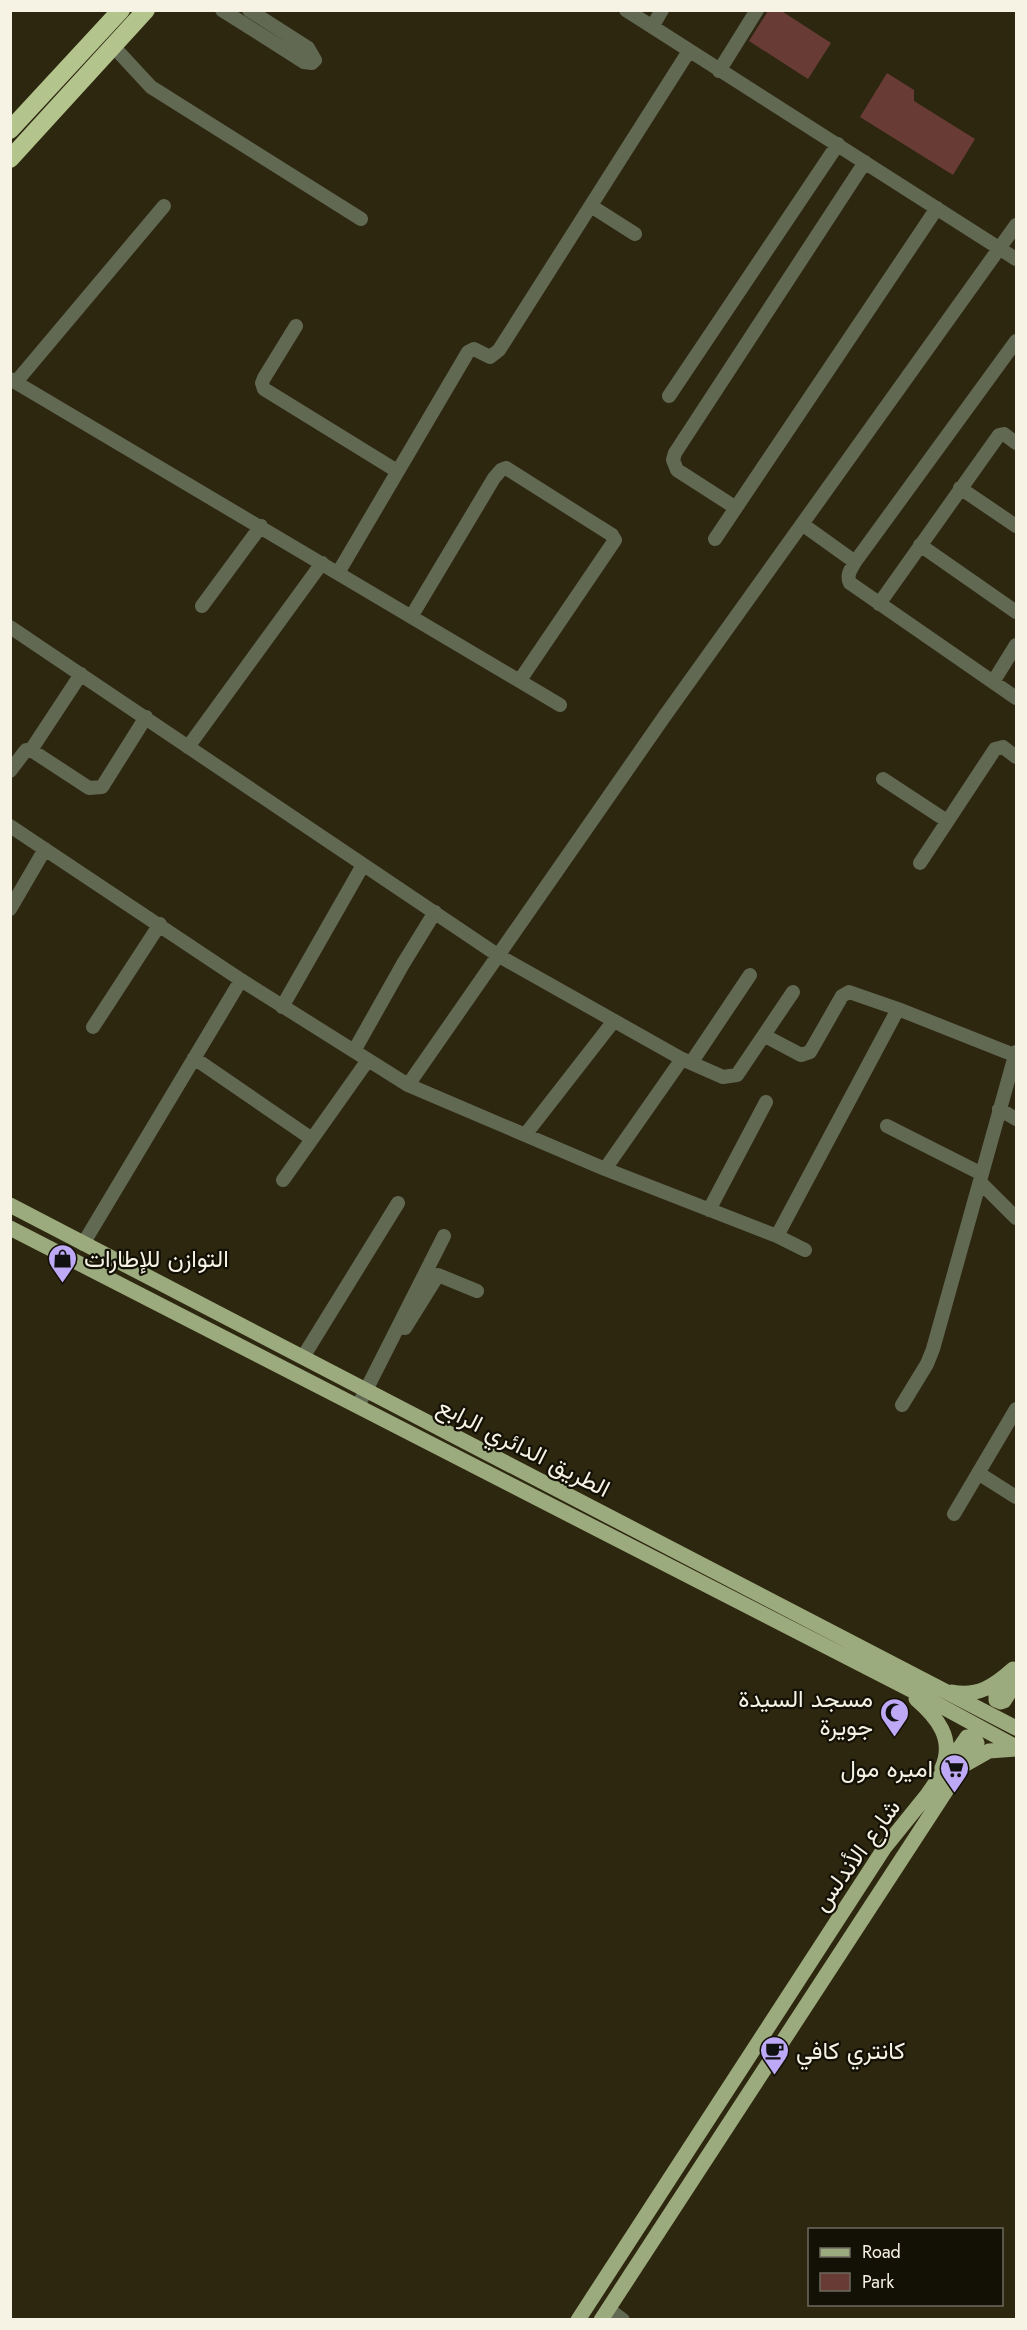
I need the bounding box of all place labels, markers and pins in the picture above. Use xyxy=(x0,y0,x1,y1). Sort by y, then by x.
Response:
place label: التوازن للإطارات xyxy=(84,1241,229,1276)
shop icon: التوازن للإطارات xyxy=(47,1242,79,1284)
place label: مسجد السيدة جويرة xyxy=(738,1681,873,1744)
mosque icon: مسجد السيدة جويرة xyxy=(878,1696,910,1738)
place label: اميره مول xyxy=(841,1751,933,1786)
supermarket icon: اميره مول xyxy=(938,1752,970,1794)
place label: كانتري كافي xyxy=(796,2033,905,2070)
cafe icon: كانتري كافي xyxy=(759,2034,791,2076)

